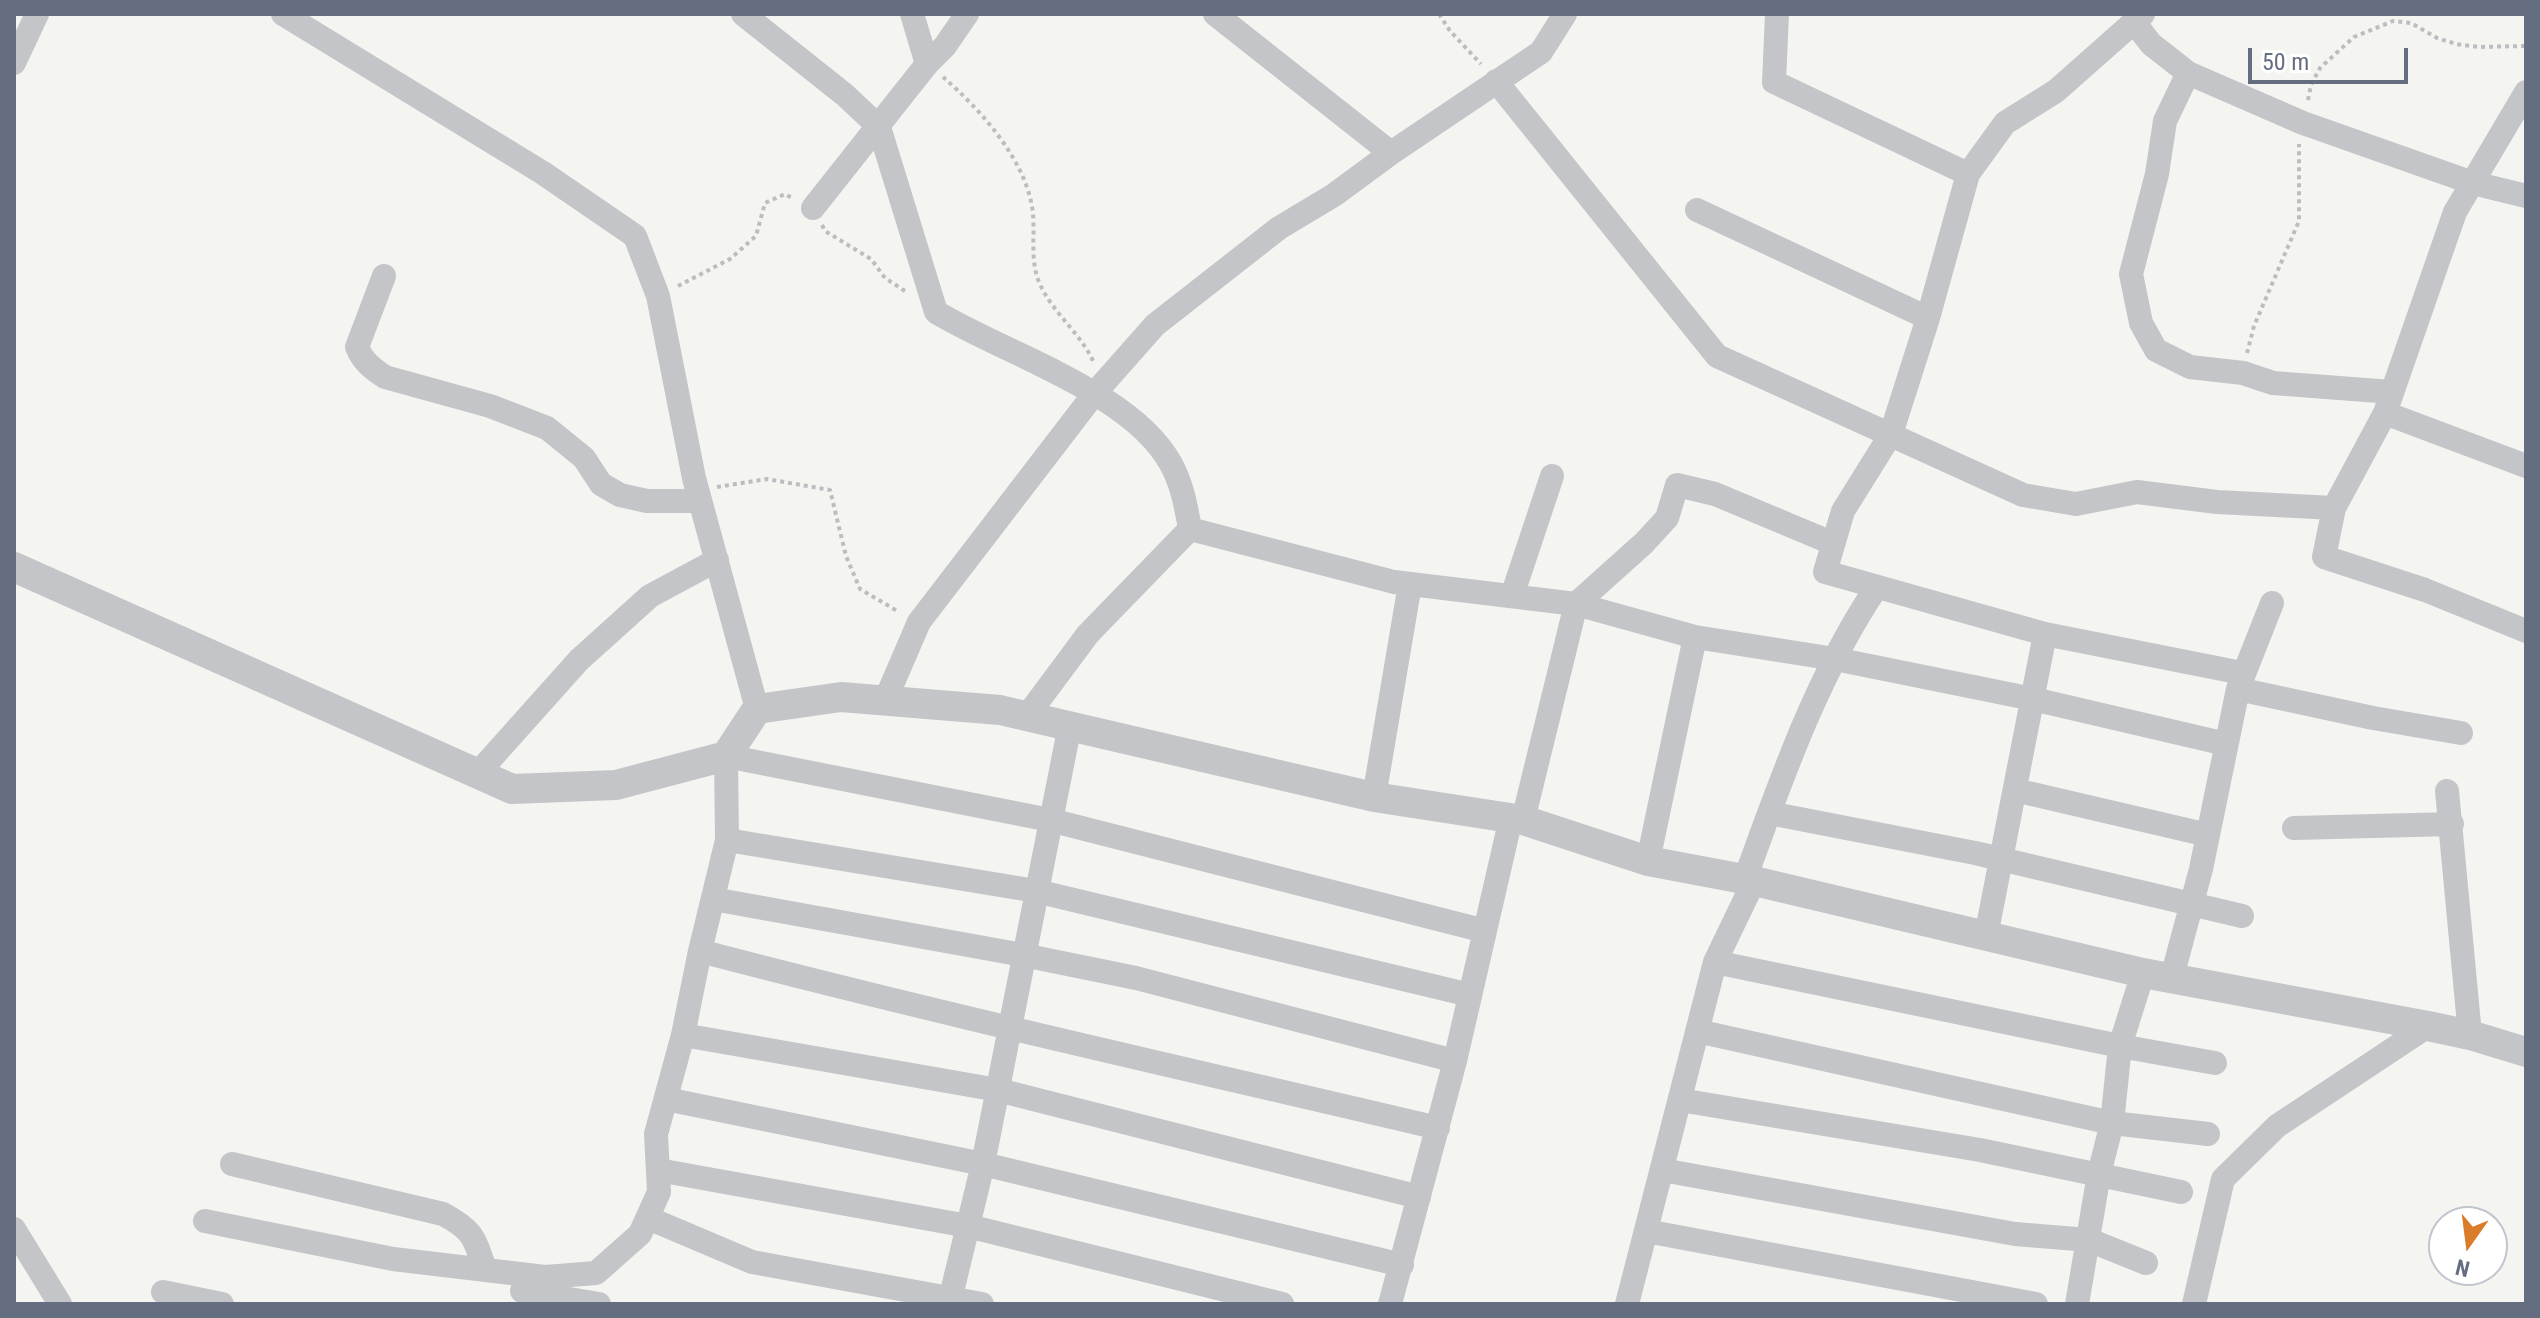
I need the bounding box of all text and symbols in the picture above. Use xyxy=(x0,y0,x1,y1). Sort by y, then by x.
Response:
scale bar xyxy=(2252,32,2412,82)
text: 50 m xyxy=(2262,48,2309,76)
north arrow xyxy=(2428,1206,2508,1286)
text: N xyxy=(2453,1254,2472,1282)

